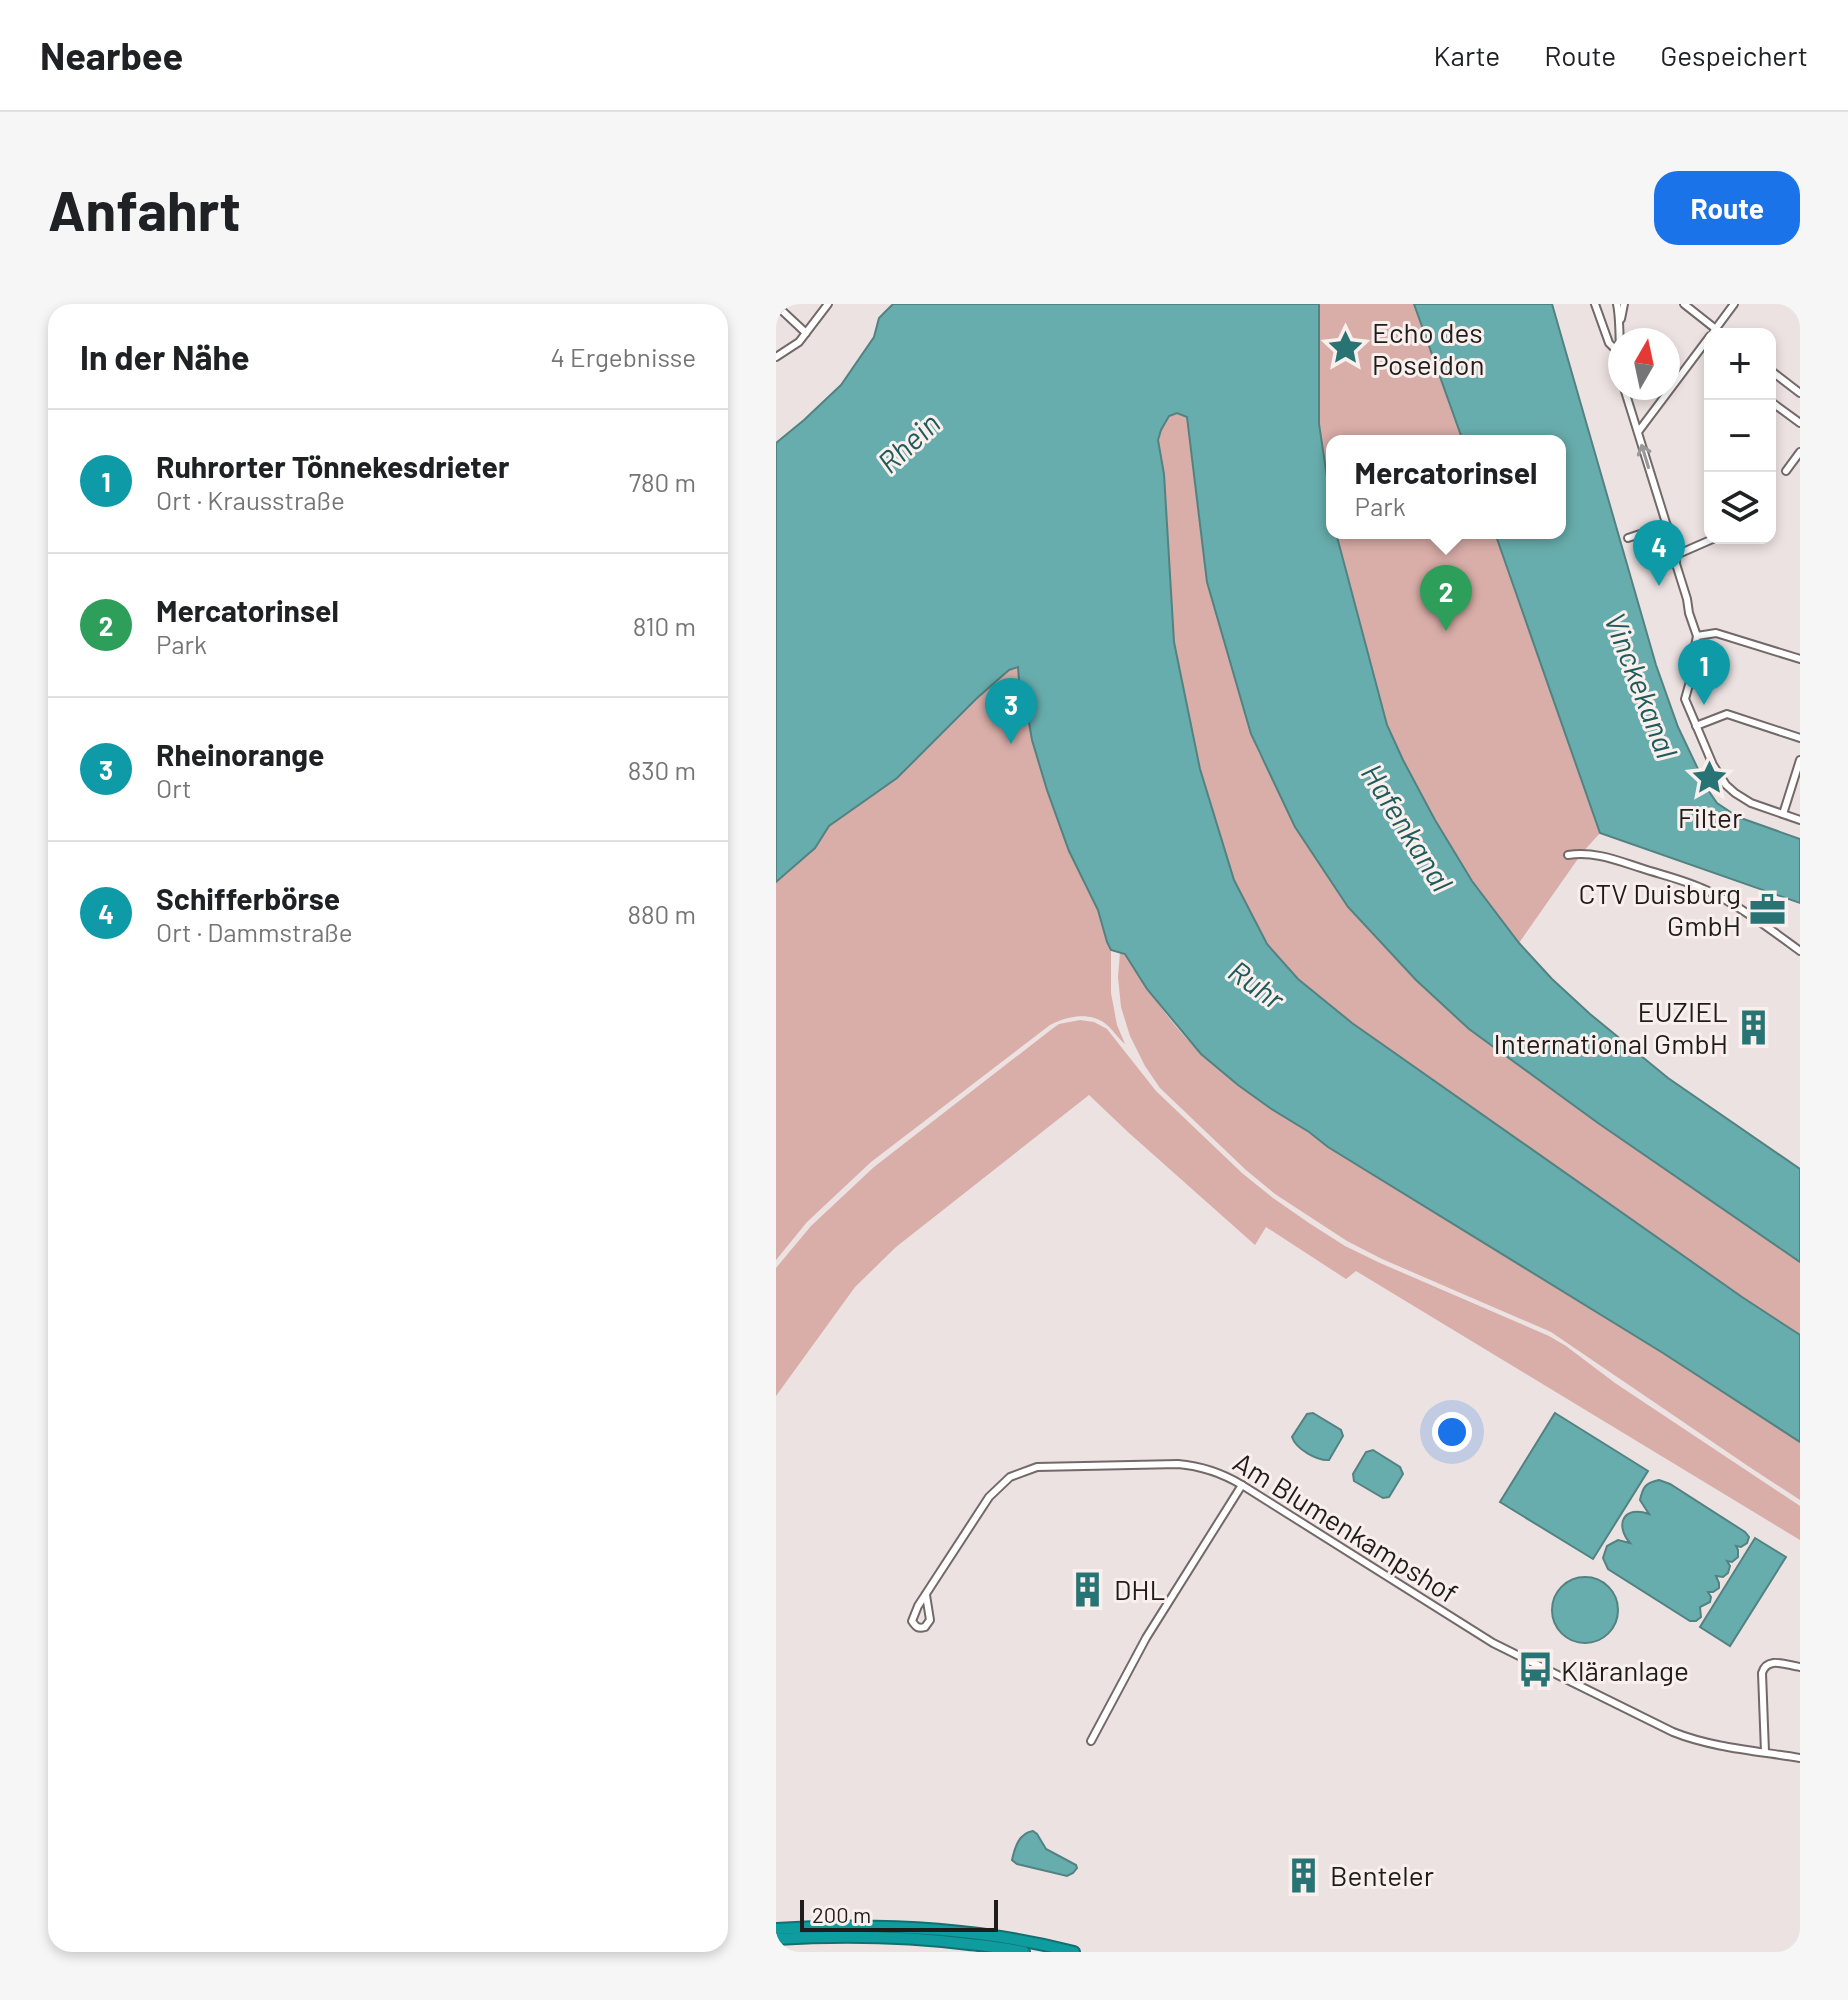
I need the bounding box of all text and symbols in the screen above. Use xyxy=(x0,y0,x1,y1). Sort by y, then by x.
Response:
text: Nearbee xyxy=(40,32,183,78)
text: Karte xyxy=(1434,38,1500,72)
text: Route xyxy=(1544,38,1616,72)
text: Gespeichert xyxy=(1660,38,1808,72)
button: Route xyxy=(1654,171,1800,245)
text: Anfahrt xyxy=(48,175,241,242)
place label: Echo des Poseidon xyxy=(1372,315,1485,381)
north arrow xyxy=(1608,328,1680,400)
map controls xyxy=(1704,328,1776,544)
button: + xyxy=(1704,328,1776,400)
place icon: Echo des Poseidon xyxy=(1327,329,1365,367)
text: In der Nähe xyxy=(80,336,250,377)
text: 4 Ergebnisse xyxy=(551,341,696,372)
button: − xyxy=(1704,400,1776,472)
water label: Rhein xyxy=(869,404,947,480)
popup xyxy=(1326,435,1566,539)
one-way arrow xyxy=(1637,444,1652,470)
text: Ruhrorter Tönnekesdrieter xyxy=(156,448,509,484)
text: Mercatorinsel xyxy=(1355,454,1537,490)
text: 1 xyxy=(101,466,111,497)
text: 780 m xyxy=(629,466,696,497)
button: layers xyxy=(1704,472,1776,544)
text: Ort · Krausstraße xyxy=(156,484,345,515)
text: Park xyxy=(1355,490,1406,521)
pin: 4 xyxy=(1633,520,1685,586)
pin: 2 xyxy=(1420,565,1472,631)
text: Mercatorinsel xyxy=(156,592,339,628)
water label: Vinckekanal xyxy=(1598,607,1686,763)
text: 2 xyxy=(99,610,113,641)
text: 810 m xyxy=(633,610,696,641)
text: Park xyxy=(156,628,207,659)
pin: 1 xyxy=(1678,639,1730,705)
pin: 3 xyxy=(985,678,1037,744)
text: Rheinorange xyxy=(156,736,324,772)
text: 3 xyxy=(99,754,113,785)
text: 830 m xyxy=(628,754,696,785)
water label: Hafenkanal xyxy=(1355,757,1461,898)
place icon: Filter xyxy=(1691,758,1729,796)
text: Ort xyxy=(156,772,191,803)
place label: Filter xyxy=(1678,800,1742,834)
place label: CTV Duisburg GmbH xyxy=(1579,876,1741,942)
text: Schifferbörse xyxy=(156,880,340,916)
office icon: CTV Duisburg GmbH xyxy=(1748,890,1786,928)
text: 4 xyxy=(98,898,114,929)
text: 880 m xyxy=(628,898,696,929)
text: Ort · Dammstraße xyxy=(156,916,353,947)
water label: Ruhr xyxy=(1222,952,1293,1017)
place label: EUZIEL International GmbH xyxy=(1494,994,1728,1060)
building icon: EUZIEL International GmbH xyxy=(1735,1008,1773,1046)
your location xyxy=(1432,1412,1472,1452)
street label: Am Blumenkampshof xyxy=(1228,1444,1464,1610)
building icon: DHL xyxy=(1069,1570,1107,1608)
place label: DHL xyxy=(1114,1572,1166,1606)
bus stop icon: Kläranlage xyxy=(1516,1651,1554,1689)
place label: Kläranlage xyxy=(1561,1653,1689,1687)
building icon: Benteler xyxy=(1285,1856,1323,1894)
place label: Benteler xyxy=(1330,1858,1434,1892)
scale bar xyxy=(800,1896,998,1932)
text: 200 m xyxy=(812,1901,871,1927)

